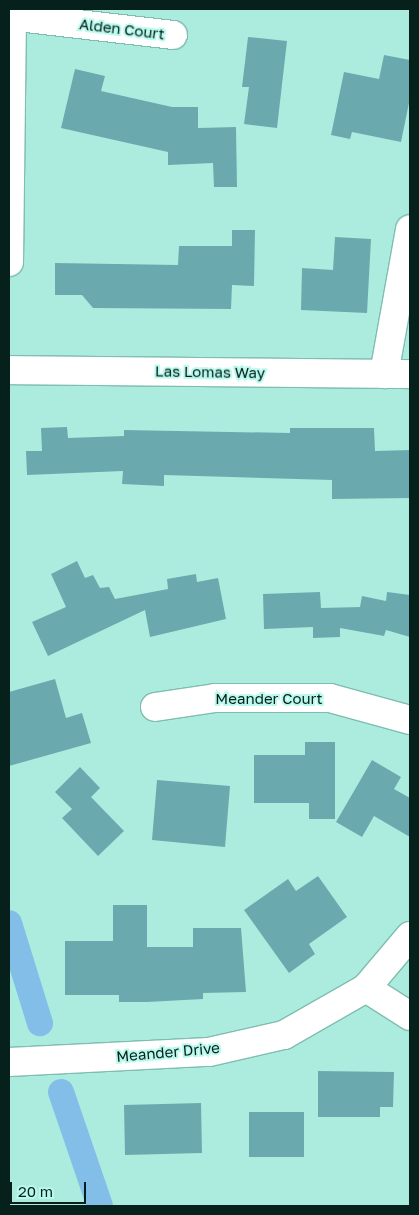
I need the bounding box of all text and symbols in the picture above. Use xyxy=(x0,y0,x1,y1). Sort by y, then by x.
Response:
street label: Alden Court xyxy=(78,15,166,43)
street label: Las Lomas Way xyxy=(155,362,265,382)
street label: Meander Court xyxy=(215,690,323,708)
street label: Meander Drive xyxy=(115,1039,221,1065)
scale bar xyxy=(12,1172,89,1204)
text: 20 m xyxy=(18,1182,53,1200)

